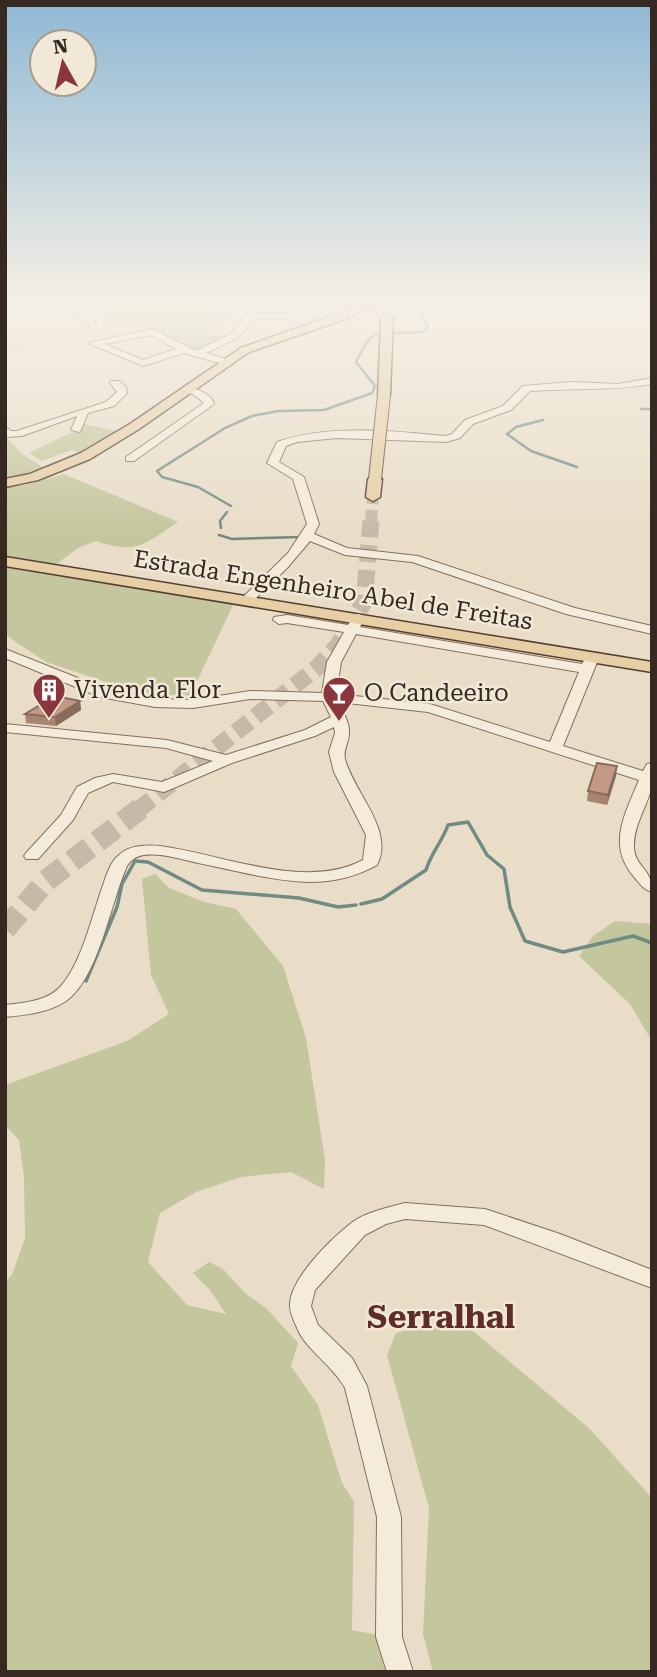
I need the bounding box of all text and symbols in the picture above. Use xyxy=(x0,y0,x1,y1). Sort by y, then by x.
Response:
north arrow xyxy=(28,28,98,98)
text: N xyxy=(52,34,70,59)
street label: Estrada Engenheiro Abel de Freitas xyxy=(132,545,534,635)
building icon: Vivenda Flor xyxy=(30,671,68,720)
bar icon: O Candeeiro xyxy=(320,674,358,723)
place label: Vivenda Flor xyxy=(74,676,222,704)
place label: O Candeeiro xyxy=(364,679,509,707)
district label: Serralhal xyxy=(367,1298,516,1336)

